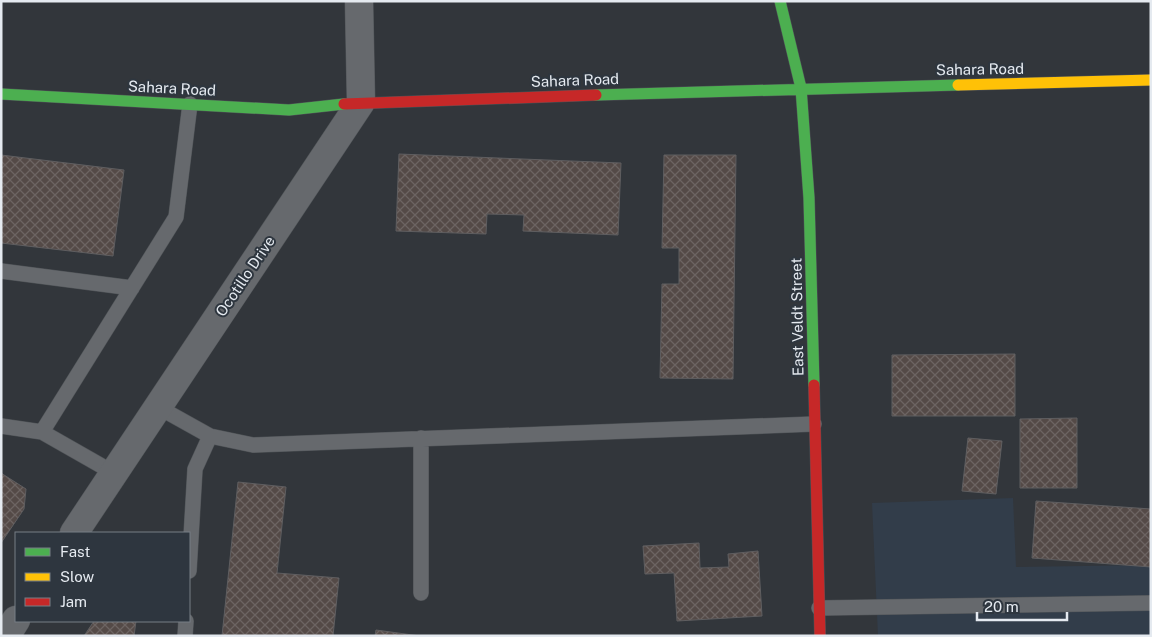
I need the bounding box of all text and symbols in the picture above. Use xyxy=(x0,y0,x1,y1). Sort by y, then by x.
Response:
street label: Sahara Road xyxy=(936,60,1024,78)
street label: Sahara Road xyxy=(531,70,619,90)
street label: Sahara Road xyxy=(127,77,217,99)
street label: Ocotillo Drive xyxy=(212,233,278,319)
street label: East Veldt Street xyxy=(787,258,807,376)
legend xyxy=(15,532,190,622)
text: Fast xyxy=(60,543,90,560)
text: Slow xyxy=(60,568,95,585)
scale bar xyxy=(977,590,1067,622)
text: Jam xyxy=(60,593,87,610)
text: 20 m xyxy=(984,598,1019,615)

